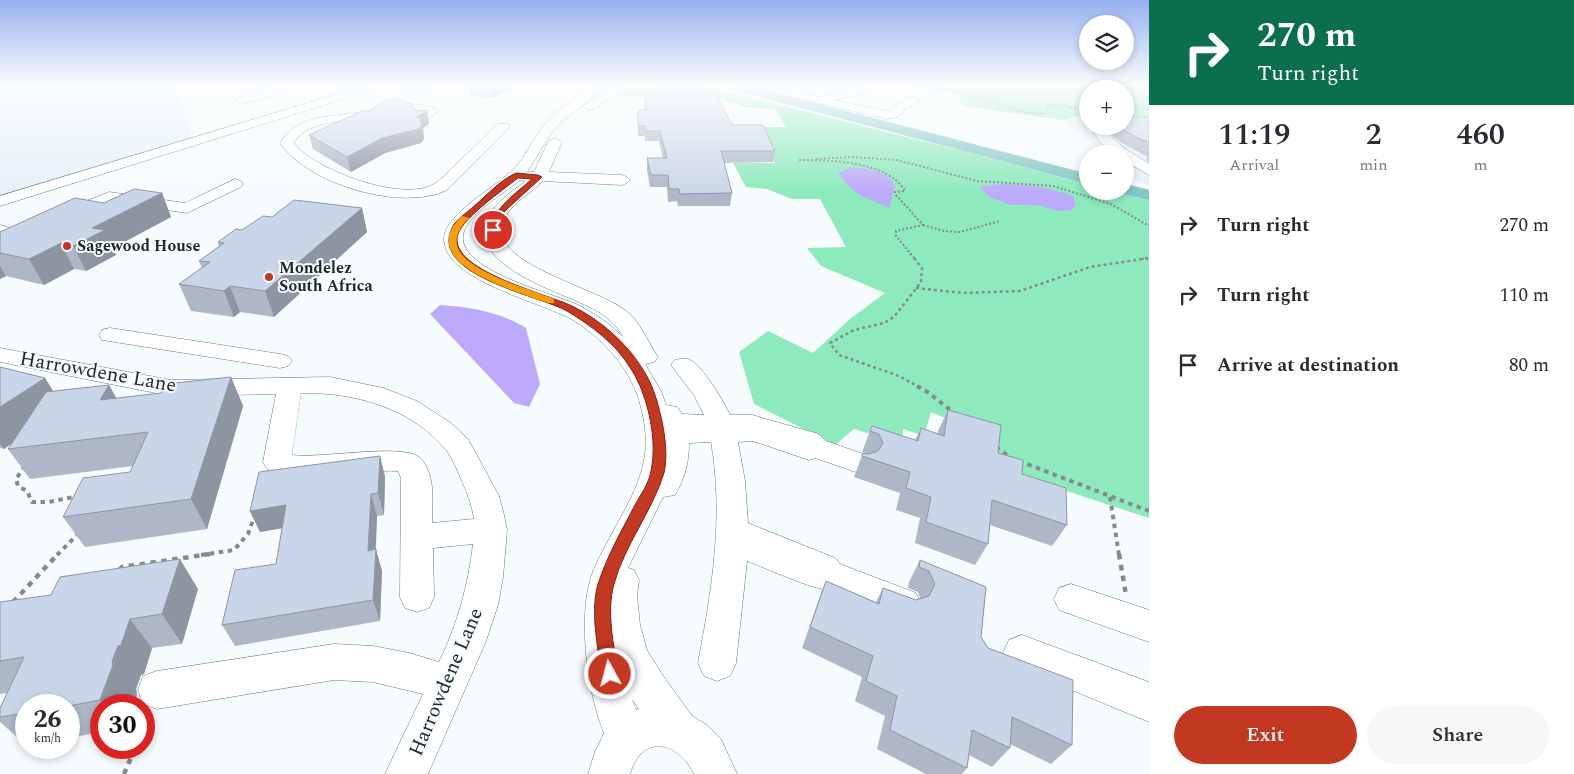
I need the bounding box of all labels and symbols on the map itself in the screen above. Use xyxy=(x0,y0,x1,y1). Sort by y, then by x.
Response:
pin xyxy=(472,209,514,251)
place label: Sagewood House xyxy=(77,234,201,258)
marker: Sagewood House xyxy=(61,240,73,252)
place label: Mondelez South Africa xyxy=(279,256,374,298)
marker: Mondelez South Africa xyxy=(263,271,275,283)
street label: Harrowdene Lane xyxy=(17,343,179,401)
street label: Harrowdene Lane xyxy=(401,603,491,761)
position arrow xyxy=(583,647,635,699)
speed limit sign: 30 xyxy=(90,694,155,759)

